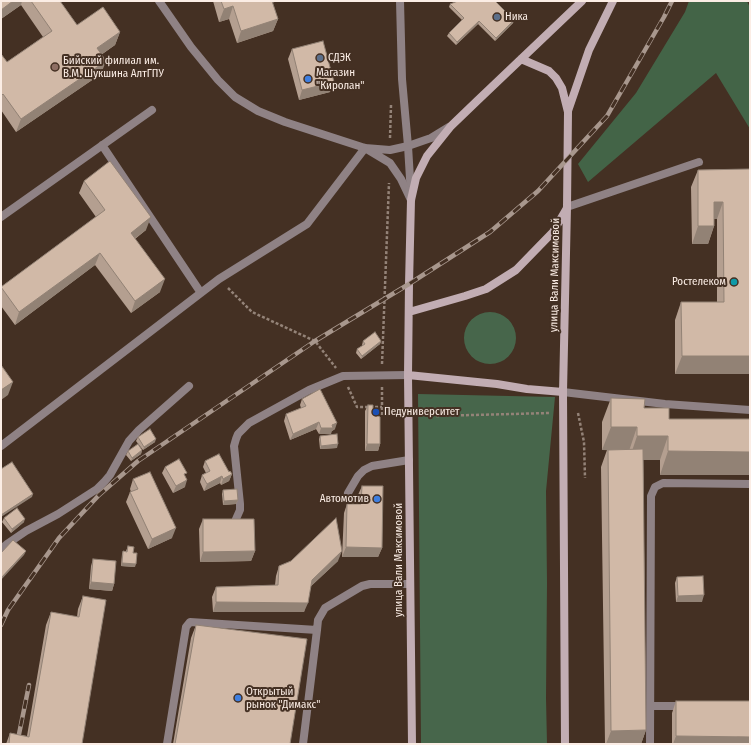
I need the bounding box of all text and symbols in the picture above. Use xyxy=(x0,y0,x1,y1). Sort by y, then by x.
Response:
place label: Ника xyxy=(505,10,528,24)
marker: Ника xyxy=(492,12,502,22)
place label: СДЭК xyxy=(328,51,351,65)
marker: СДЭК xyxy=(315,53,325,63)
place label: Бийский филиал им. В.М. Шукшина АлтГПУ xyxy=(63,54,164,80)
marker: Бийский филиал им. В.М. Шукшина АлтГПУ xyxy=(50,62,60,72)
place label: Магазин "Киролан" xyxy=(316,66,365,92)
marker: Магазин "Киролан" xyxy=(303,74,313,84)
street label: улица Вали Максимовой xyxy=(547,218,563,332)
place label: Ростелеком xyxy=(672,275,726,289)
marker: Ростелеком xyxy=(729,277,739,287)
place label: Педуниверситет xyxy=(384,405,459,419)
marker: Педуниверситет xyxy=(371,407,381,417)
place label: Автомотив xyxy=(320,492,369,506)
marker: Автомотив xyxy=(372,494,382,504)
street label: улица Вали Максимовой xyxy=(392,503,406,617)
place label: Открытый рынок "Димакс" xyxy=(246,685,320,711)
marker: Открытый рынок "Димакс" xyxy=(233,693,243,703)

